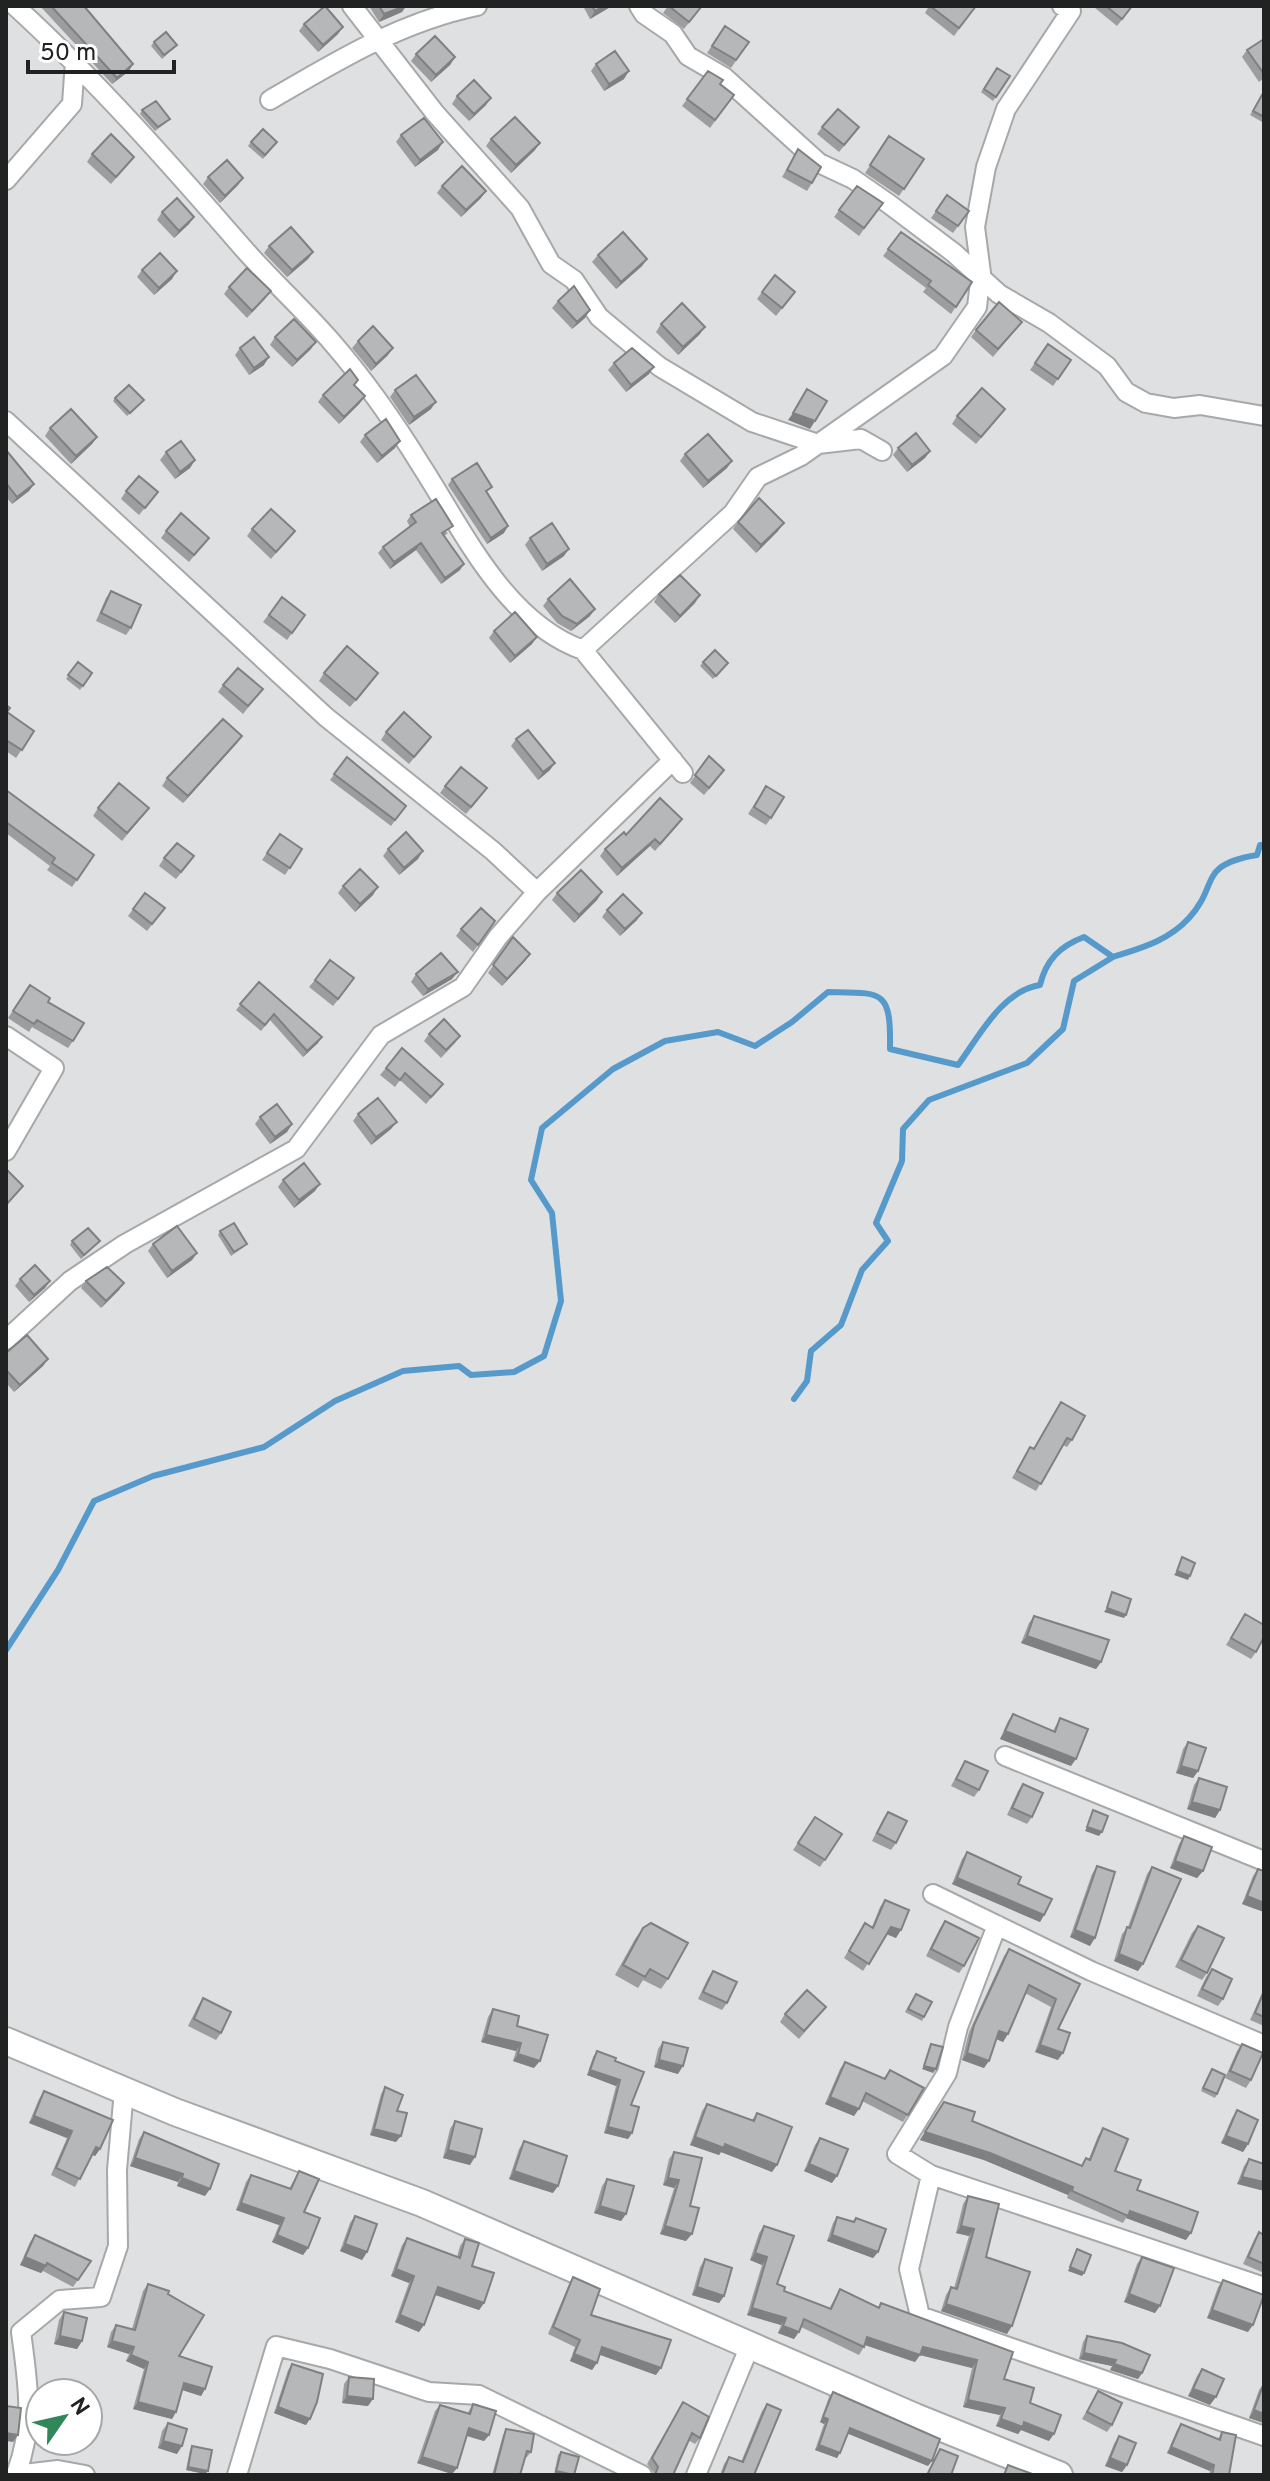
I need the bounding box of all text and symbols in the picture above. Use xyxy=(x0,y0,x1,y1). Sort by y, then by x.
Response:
scale bar xyxy=(28,24,174,74)
text: 50 m xyxy=(40,39,96,69)
north arrow xyxy=(24,2377,104,2457)
text: N xyxy=(63,2393,94,2421)

